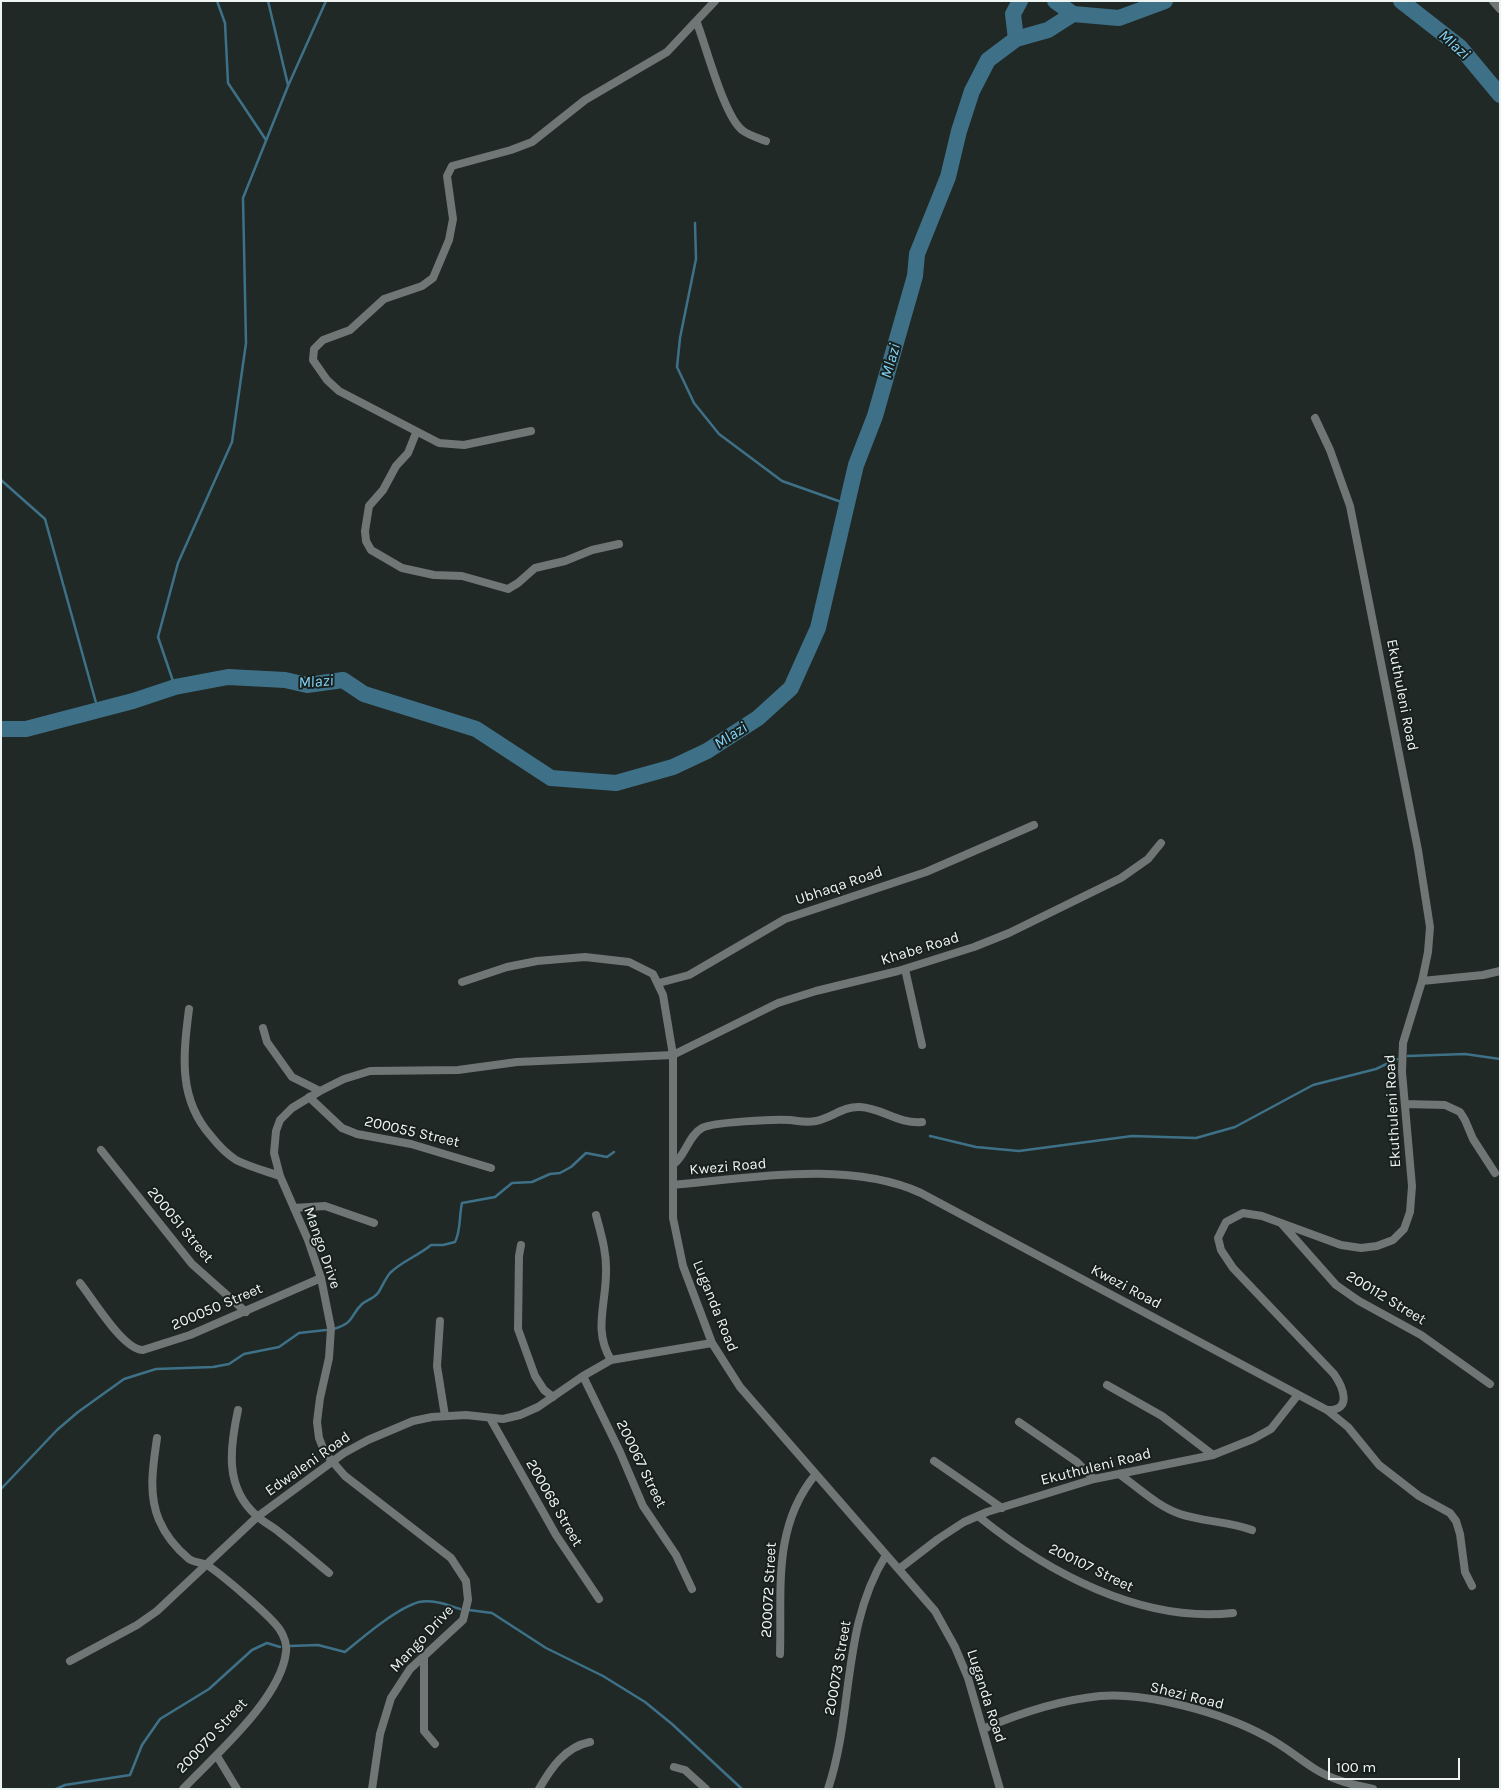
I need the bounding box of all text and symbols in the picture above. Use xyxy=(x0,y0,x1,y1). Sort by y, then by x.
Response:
water label: Mlazi xyxy=(1434,26,1474,64)
water label: Mlazi xyxy=(877,341,905,381)
street label: Ekuthuleni Road xyxy=(1382,638,1422,752)
water label: Mlazi xyxy=(298,671,334,693)
water label: Mlazi xyxy=(711,718,751,754)
street label: Ubhaqa Road xyxy=(793,863,885,909)
street label: Khabe Road xyxy=(879,929,961,969)
street label: Ekuthuleni Road xyxy=(1381,1054,1405,1168)
street label: 200055 Street xyxy=(363,1112,461,1152)
street label: Kwezi Road xyxy=(689,1155,767,1179)
street label: 200051 Street xyxy=(143,1183,217,1267)
street label: Mango Drive xyxy=(300,1205,344,1291)
street label: Luganda Road xyxy=(688,1258,742,1354)
street label: Kwezi Road xyxy=(1088,1261,1164,1313)
street label: 200112 Street xyxy=(1343,1267,1429,1329)
street label: 200050 Street xyxy=(169,1280,265,1334)
street label: 200067 Street xyxy=(612,1417,670,1511)
street label: Edwaleni Road xyxy=(262,1428,354,1500)
street label: Ekuthuleni Road xyxy=(1039,1445,1153,1489)
street label: 200068 Street xyxy=(522,1456,586,1550)
street label: 200107 Street xyxy=(1046,1540,1136,1596)
street label: 200072 Street xyxy=(758,1542,780,1638)
street label: Mango Drive xyxy=(386,1602,458,1676)
street label: 200073 Street xyxy=(821,1619,855,1717)
street label: Luganda Road xyxy=(962,1647,1010,1745)
street label: Shezi Road xyxy=(1148,1678,1226,1714)
street label: 200070 Street xyxy=(173,1695,251,1777)
scale bar xyxy=(1331,1748,1464,1780)
text: 100 m xyxy=(1336,1758,1376,1776)

